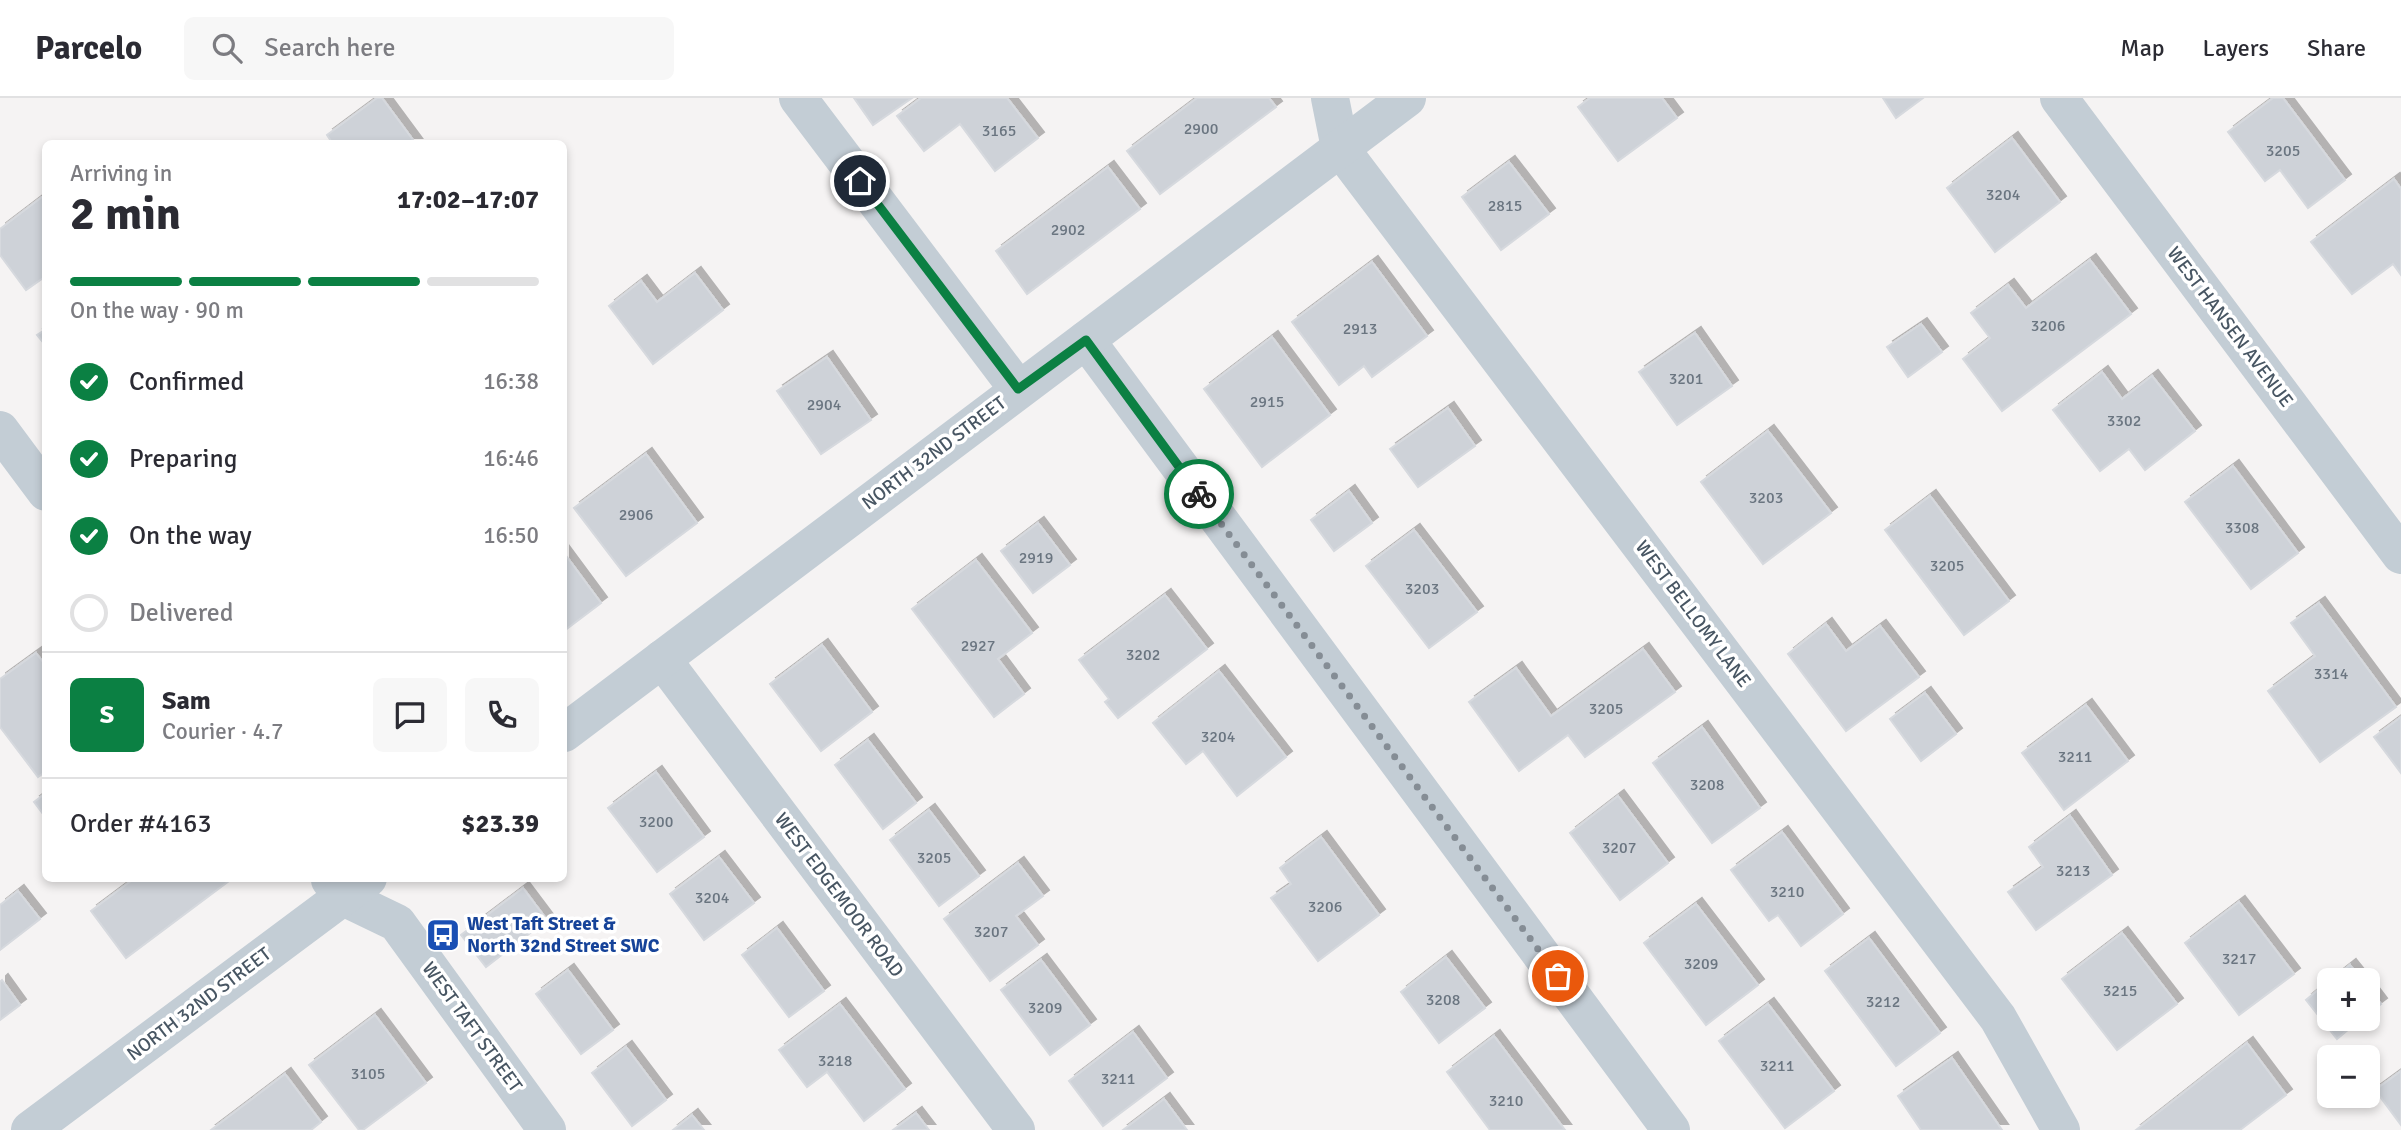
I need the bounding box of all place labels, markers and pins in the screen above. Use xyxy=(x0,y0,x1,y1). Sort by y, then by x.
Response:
pin xyxy=(830,151,890,211)
place label: West Taft Street & North 32nd Street SWC xyxy=(467,912,660,958)
bus stop icon: West Taft Street & North 32nd Street SWC xyxy=(424,916,462,954)
pin xyxy=(1528,946,1588,1006)

